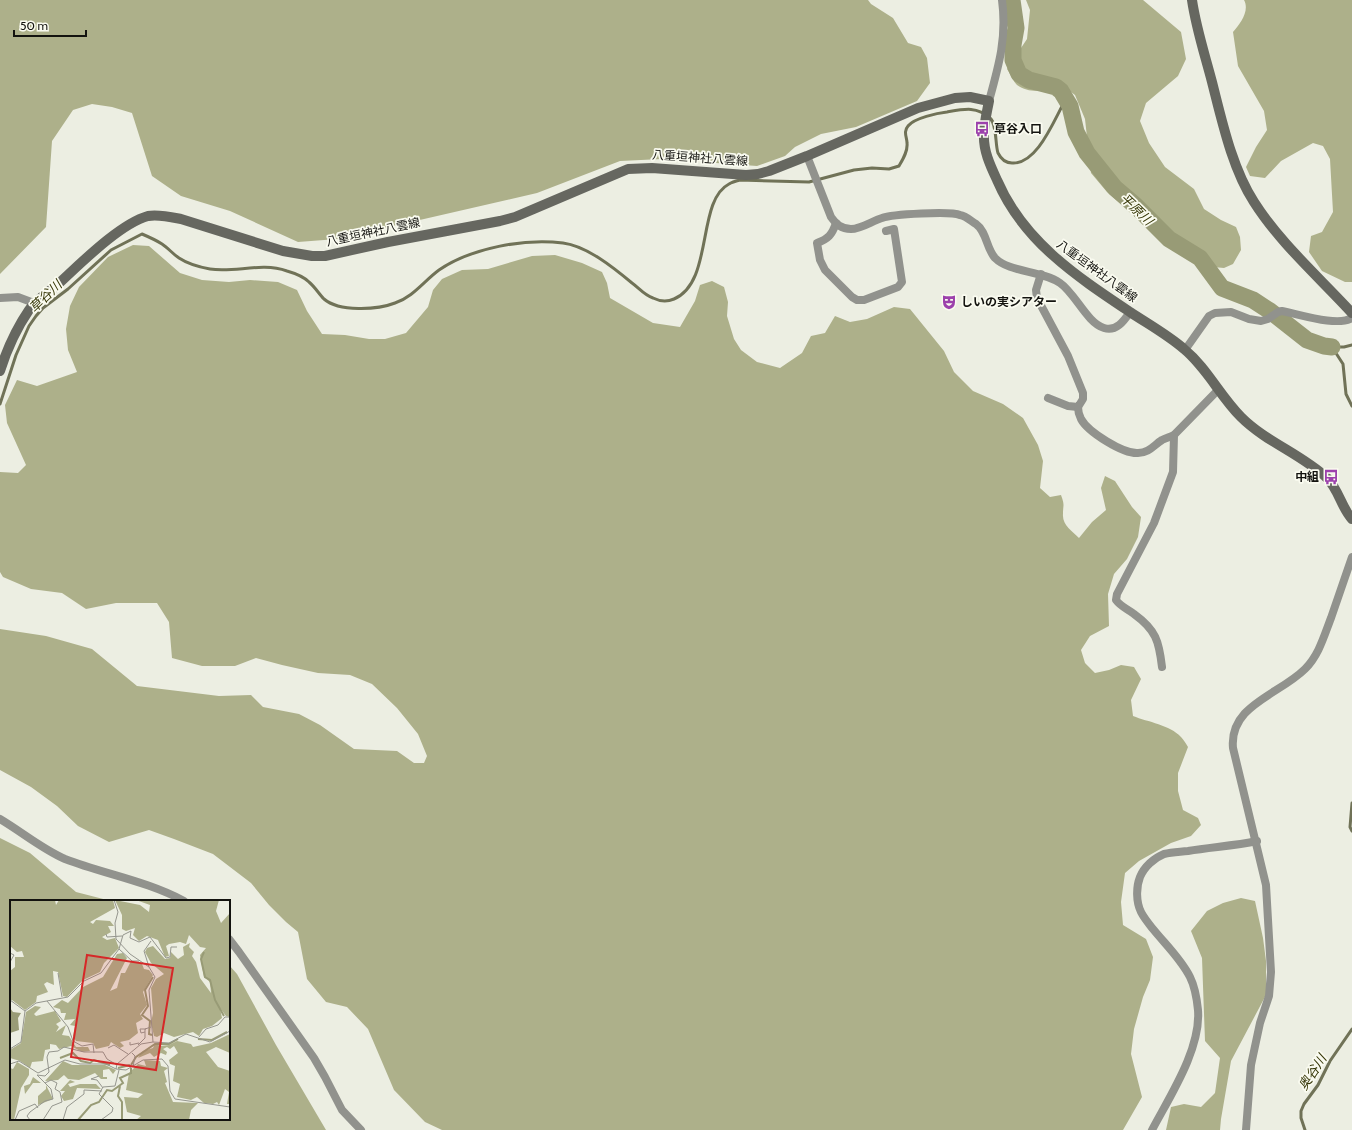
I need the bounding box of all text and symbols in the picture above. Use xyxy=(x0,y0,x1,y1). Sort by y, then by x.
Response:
scale bar xyxy=(14,12,86,38)
text: 50 m xyxy=(20,18,48,33)
bus stop icon: 草谷入口 xyxy=(973,120,991,138)
place label: 草谷入口 xyxy=(994,121,1042,136)
street label: 八重垣神社八雲線 xyxy=(652,147,748,168)
water label: 平原川 xyxy=(1117,190,1158,230)
street label: 八重垣神社八雲線 xyxy=(324,214,421,249)
street label: 八重垣神社八雲線 xyxy=(1054,236,1141,305)
water label: 草谷川 xyxy=(25,275,66,315)
theatre icon: しいの実シアター xyxy=(940,293,958,311)
place label: しいの実シアター xyxy=(961,294,1057,309)
bus stop icon: 中組 xyxy=(1322,468,1340,486)
place label: 中組 xyxy=(1295,469,1319,484)
inset map xyxy=(10,900,230,1120)
water label: 奥谷川 xyxy=(1295,1050,1330,1093)

